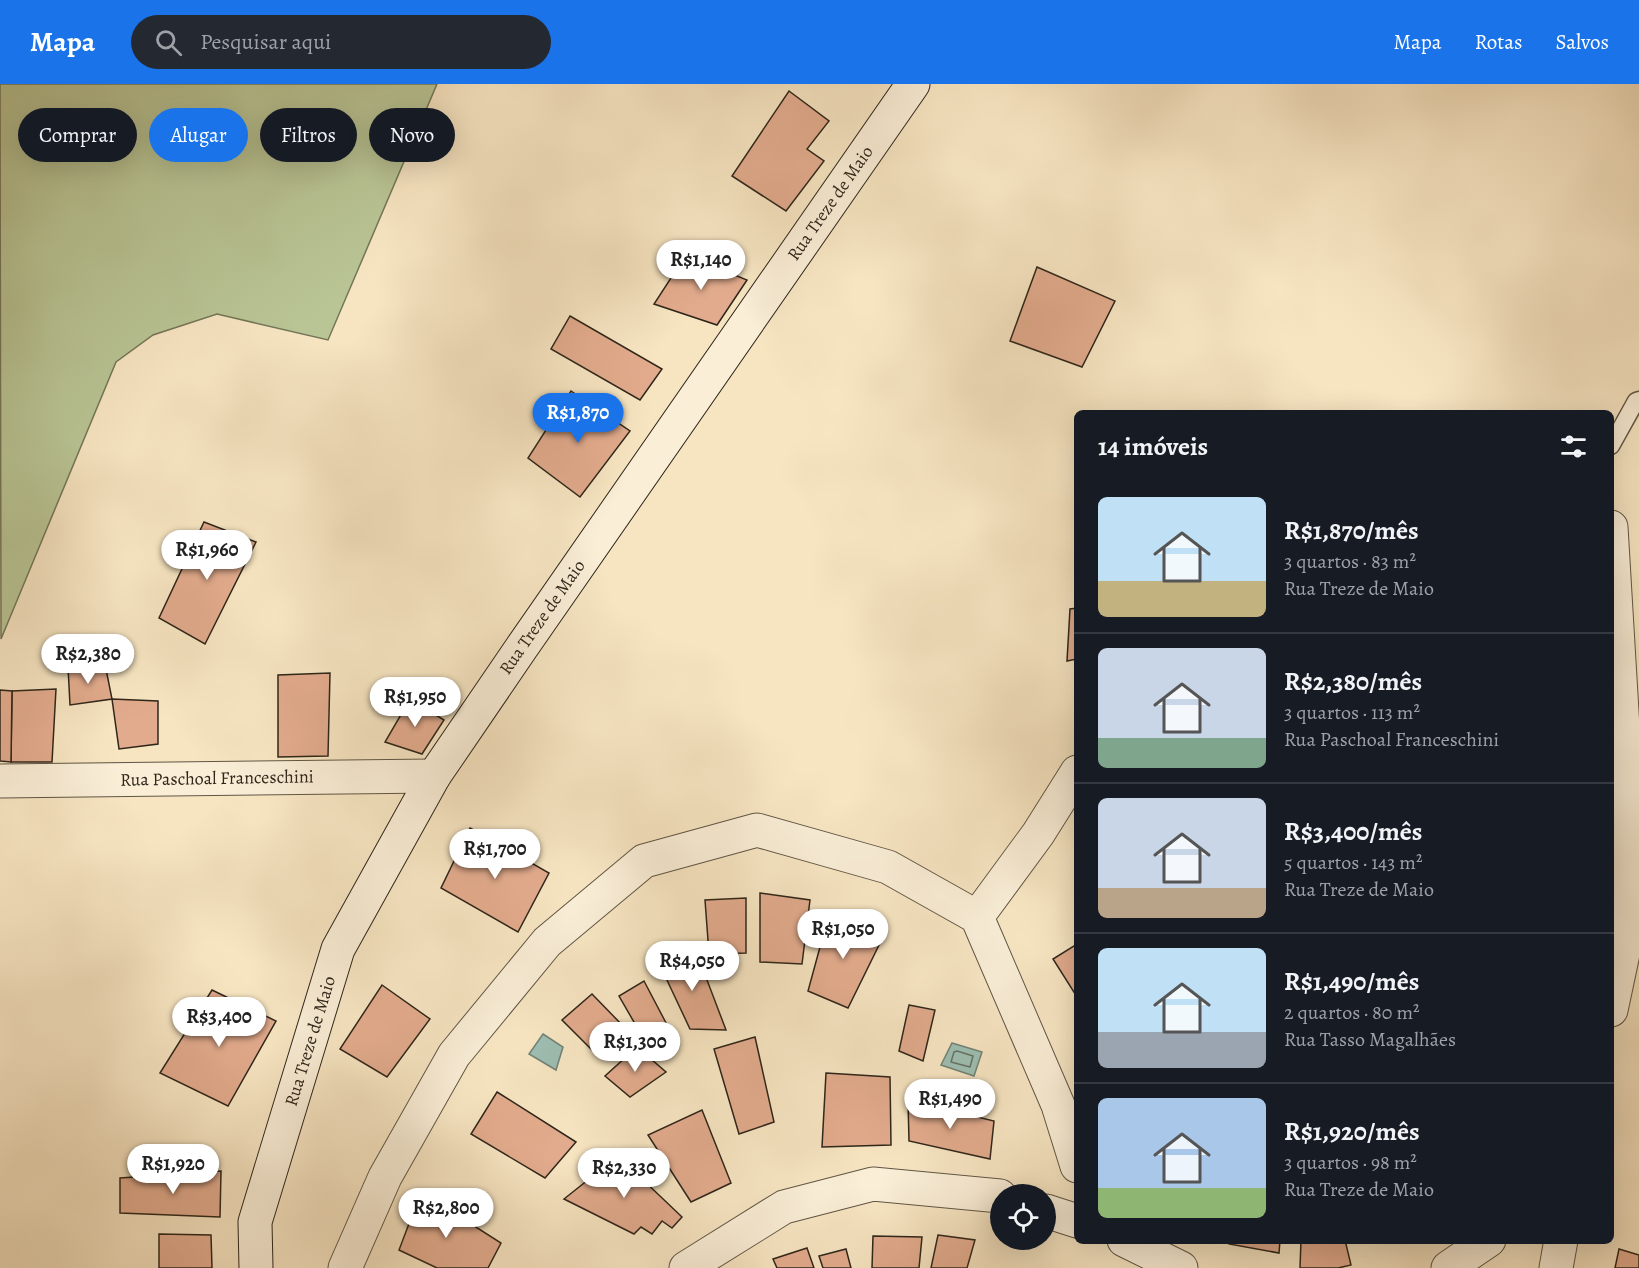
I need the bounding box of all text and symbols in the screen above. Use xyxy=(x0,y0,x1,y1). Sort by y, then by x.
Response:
search box xyxy=(131,15,551,69)
text: Mapa xyxy=(30,23,95,61)
icon: search xyxy=(152,26,185,59)
text: Pesquisar aqui xyxy=(200,27,331,57)
text: Mapa xyxy=(1393,28,1442,56)
text: Rotas xyxy=(1475,28,1522,56)
text: Salvos xyxy=(1555,28,1609,56)
chip: Comprar xyxy=(18,108,137,162)
chip: Alugar xyxy=(149,108,248,162)
chip: Filtros xyxy=(260,108,357,162)
chip: Novo xyxy=(369,108,455,162)
street label: Rua Treze de Maio xyxy=(781,141,879,265)
pin: R$1,140 xyxy=(646,240,756,291)
text: R$1,140 xyxy=(670,246,732,273)
pin: R$1,870 xyxy=(523,393,633,444)
text: R$1,870 xyxy=(547,399,609,426)
text: 14 imóveis xyxy=(1098,429,1208,464)
icon: filters xyxy=(1557,430,1590,463)
text: R$1,870/mês xyxy=(1284,513,1419,548)
icon: home xyxy=(1146,521,1218,593)
pin: R$1,960 xyxy=(152,530,262,581)
text: R$1,960 xyxy=(175,536,239,563)
text: 3 quartos · 83 m² xyxy=(1284,548,1416,575)
street label: Rua Treze de Maio xyxy=(493,555,591,679)
text: Rua Treze de Maio xyxy=(1284,575,1434,602)
pin: R$2,380 xyxy=(33,634,143,685)
text: R$2,380 xyxy=(55,640,121,667)
text: R$2,380/mês xyxy=(1284,664,1422,699)
icon: home xyxy=(1146,672,1218,744)
pin: R$1,950 xyxy=(360,677,470,728)
text: R$1,950 xyxy=(384,683,446,710)
text: 3 quartos · 113 m² xyxy=(1284,699,1420,726)
text: Rua Paschoal Franceschini xyxy=(1284,726,1499,753)
street label: Rua Paschoal Franceschini xyxy=(120,764,314,792)
text: R$3,400/mês xyxy=(1284,814,1422,849)
icon: home xyxy=(1146,822,1218,894)
pin: R$1,700 xyxy=(440,829,550,880)
text: R$1,700 xyxy=(463,835,527,862)
text: 5 quartos · 143 m² xyxy=(1284,849,1423,876)
text: Rua Treze de Maio xyxy=(1284,876,1434,903)
pin: R$1,050 xyxy=(788,909,898,960)
text: R$1,050 xyxy=(811,915,875,942)
pin: R$4,050 xyxy=(637,941,747,992)
text: R$4,050 xyxy=(659,947,725,974)
text: R$1,490/mês xyxy=(1284,964,1419,999)
icon: home xyxy=(1146,972,1218,1044)
street label: Rua Treze de Maio xyxy=(279,973,341,1109)
pin: R$3,400 xyxy=(164,997,274,1048)
text: 2 quartos · 80 m² xyxy=(1284,999,1420,1026)
text: R$3,400 xyxy=(186,1003,252,1030)
pin: R$1,300 xyxy=(580,1022,690,1073)
text: Rua Tasso Magalhães xyxy=(1284,1026,1456,1053)
text: R$1,300 xyxy=(603,1028,667,1055)
pin: R$1,490 xyxy=(895,1079,1005,1130)
text: R$1,490 xyxy=(918,1085,982,1112)
text: R$1,920/mês xyxy=(1284,1114,1420,1149)
icon: home xyxy=(1146,1122,1218,1194)
pin: R$1,920 xyxy=(118,1144,228,1195)
pin: R$2,330 xyxy=(569,1148,679,1199)
text: 3 quartos · 98 m² xyxy=(1284,1149,1417,1176)
text: R$1,920 xyxy=(141,1150,205,1177)
text: R$2,330 xyxy=(592,1154,656,1181)
text: Rua Treze de Maio xyxy=(1284,1176,1434,1203)
map controls xyxy=(990,1184,1056,1250)
button: locate xyxy=(990,1184,1056,1250)
pin: R$2,800 xyxy=(391,1188,501,1239)
text: R$2,800 xyxy=(413,1194,479,1221)

